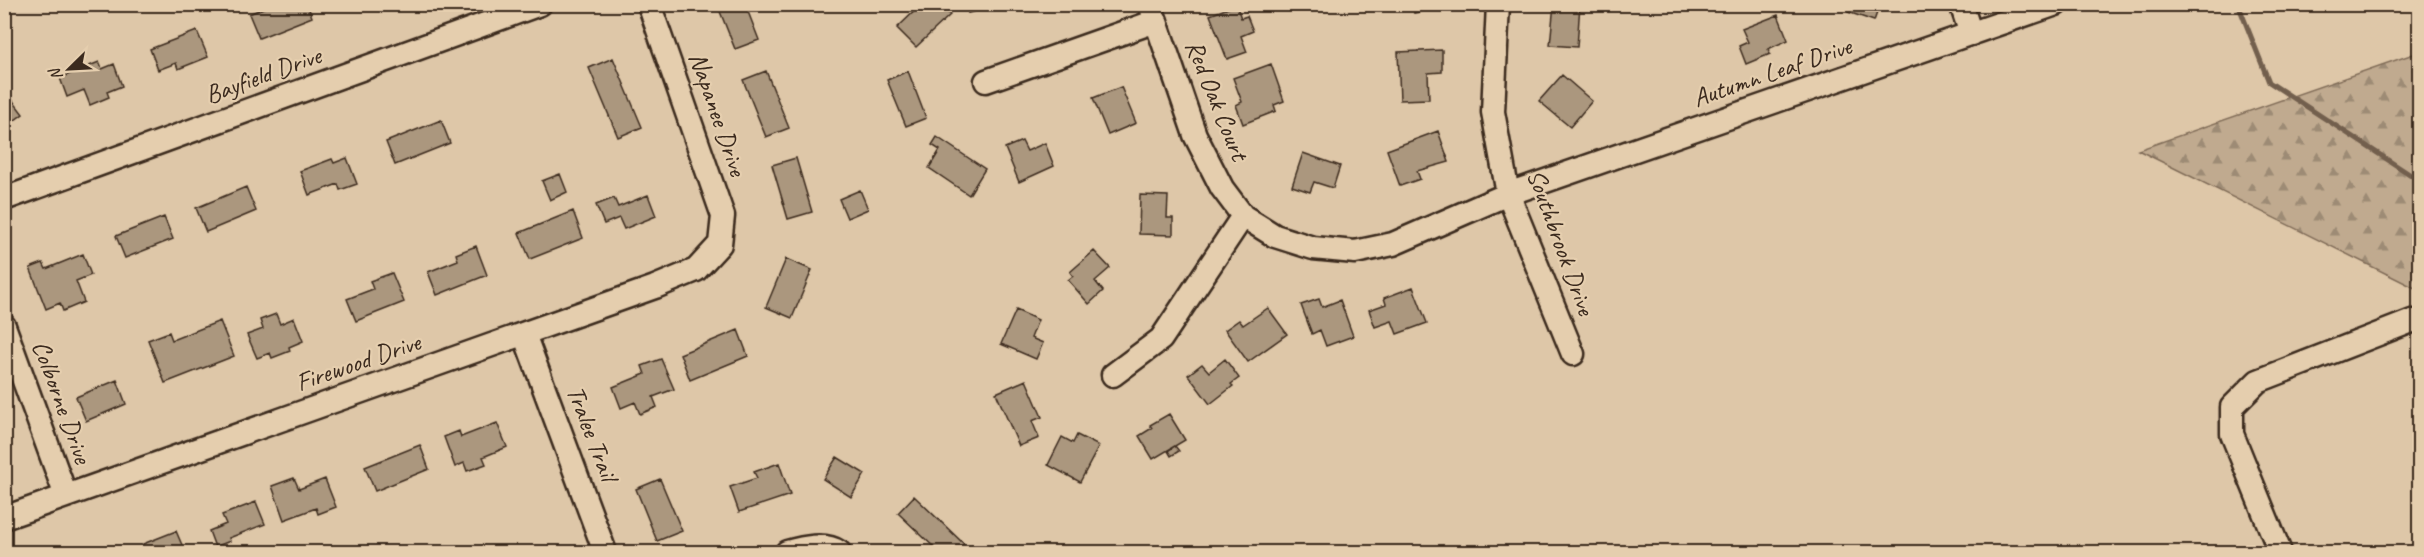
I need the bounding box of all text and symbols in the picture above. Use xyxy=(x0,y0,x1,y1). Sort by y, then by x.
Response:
street label: Autumn Leaf Drive xyxy=(1688,29,1857,115)
street label: Red Oak Court xyxy=(1178,35,1257,167)
street label: Bayfield Drive xyxy=(200,38,328,111)
north arrow xyxy=(39,39,99,99)
street label: Napanee Drive xyxy=(681,48,755,182)
text: N xyxy=(44,63,67,83)
street label: Southbrook Drive xyxy=(1519,165,1603,321)
street label: Firewood Drive xyxy=(291,325,426,399)
street label: Colborne Drive xyxy=(25,336,100,469)
street label: Tralee Trail xyxy=(559,381,627,489)

